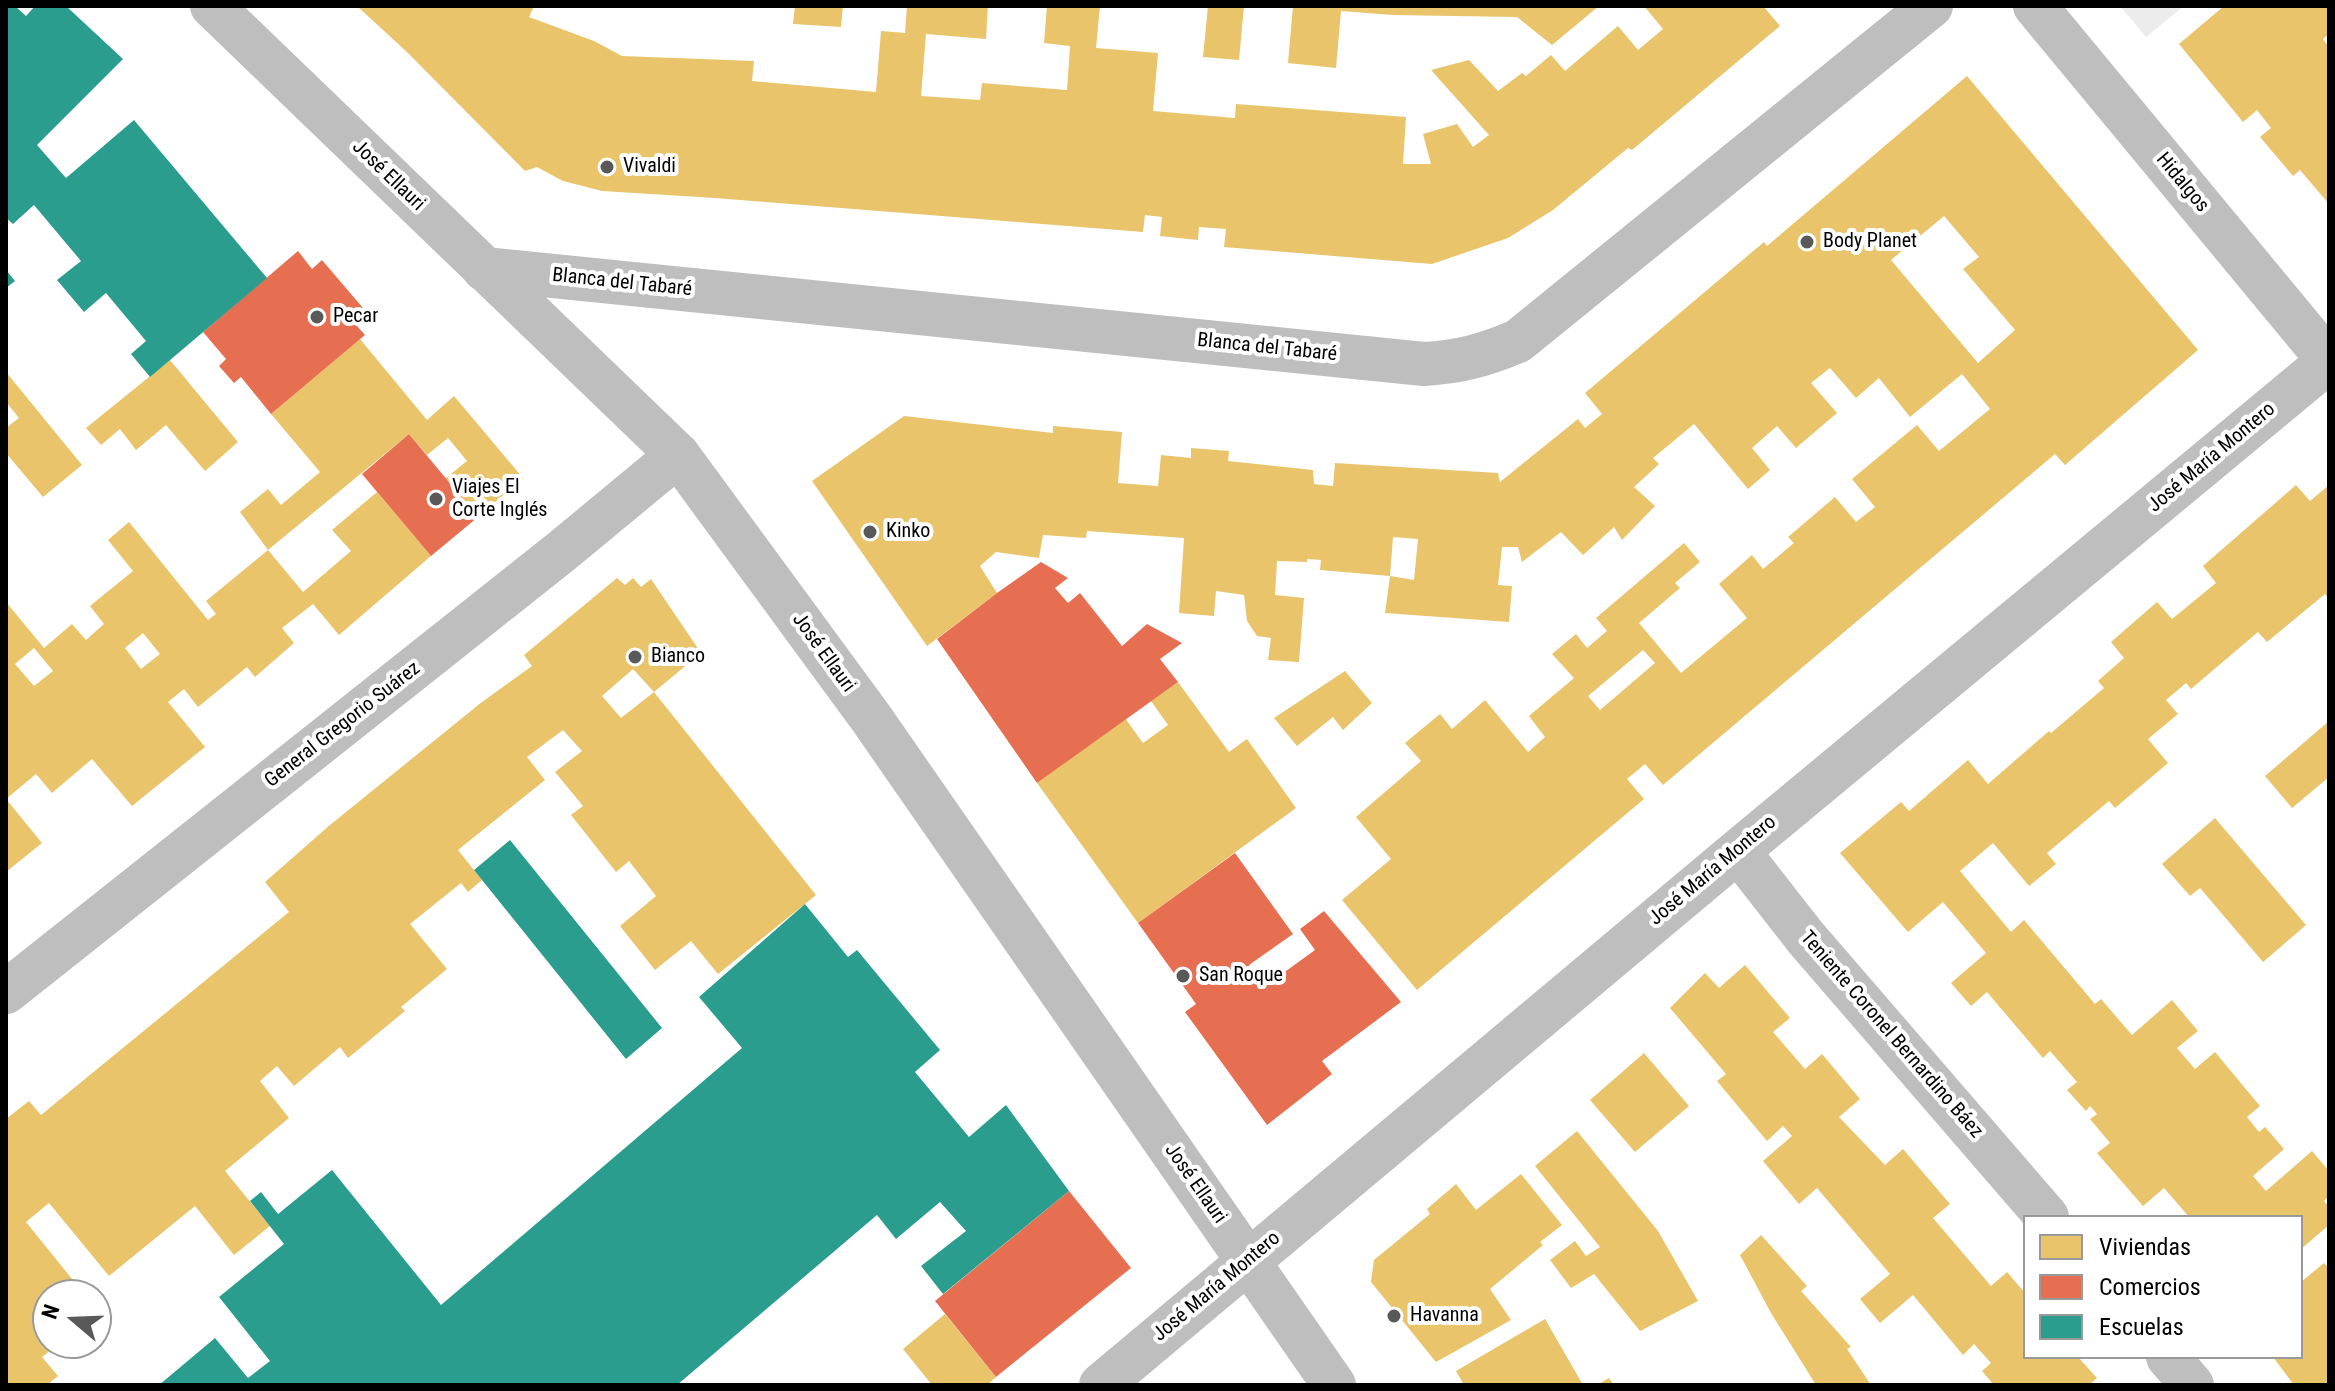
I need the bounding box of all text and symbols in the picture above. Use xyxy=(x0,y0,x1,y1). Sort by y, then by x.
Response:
street label: José Ellauri xyxy=(347,135,429,217)
street label: Hidalgos xyxy=(2150,148,2214,218)
place label: Vivaldi xyxy=(623,155,676,179)
marker: Vivaldi xyxy=(598,158,616,176)
place label: Body Planet xyxy=(1823,230,1917,254)
marker: Body Planet xyxy=(1798,233,1816,251)
street label: Blanca del Tabaré xyxy=(551,264,693,302)
place label: Pecar xyxy=(333,305,378,329)
marker: Pecar xyxy=(308,308,326,326)
street label: Blanca del Tabaré xyxy=(1196,329,1338,367)
street label: José María Montero xyxy=(2144,398,2280,518)
place label: Viajes El Corte Inglés xyxy=(452,476,547,523)
marker: Viajes El Corte Inglés xyxy=(427,490,445,508)
place label: Kinko xyxy=(886,520,930,544)
marker: Kinko xyxy=(861,523,879,541)
street label: José Ellauri xyxy=(786,609,860,697)
place label: Bianco xyxy=(651,645,705,669)
marker: Bianco xyxy=(626,648,644,666)
street label: General Gregorio Suárez xyxy=(260,657,426,793)
street label: José María Montero xyxy=(1645,811,1781,931)
street label: Teniente Coronel Bernardino Báez xyxy=(1794,927,1988,1143)
place label: San Roque xyxy=(1199,964,1283,988)
marker: San Roque xyxy=(1174,967,1192,985)
street label: José Ellauri xyxy=(1159,1139,1231,1229)
legend xyxy=(2023,1215,2303,1359)
street label: José María Montero xyxy=(1149,1227,1285,1347)
text: Viviendas xyxy=(2099,1233,2191,1261)
text: Comercios xyxy=(2099,1273,2201,1301)
north arrow xyxy=(32,1279,112,1359)
text: N xyxy=(37,1301,65,1322)
place label: Havanna xyxy=(1410,1304,1479,1328)
marker: Havanna xyxy=(1385,1307,1403,1325)
text: Escuelas xyxy=(2099,1313,2184,1341)

